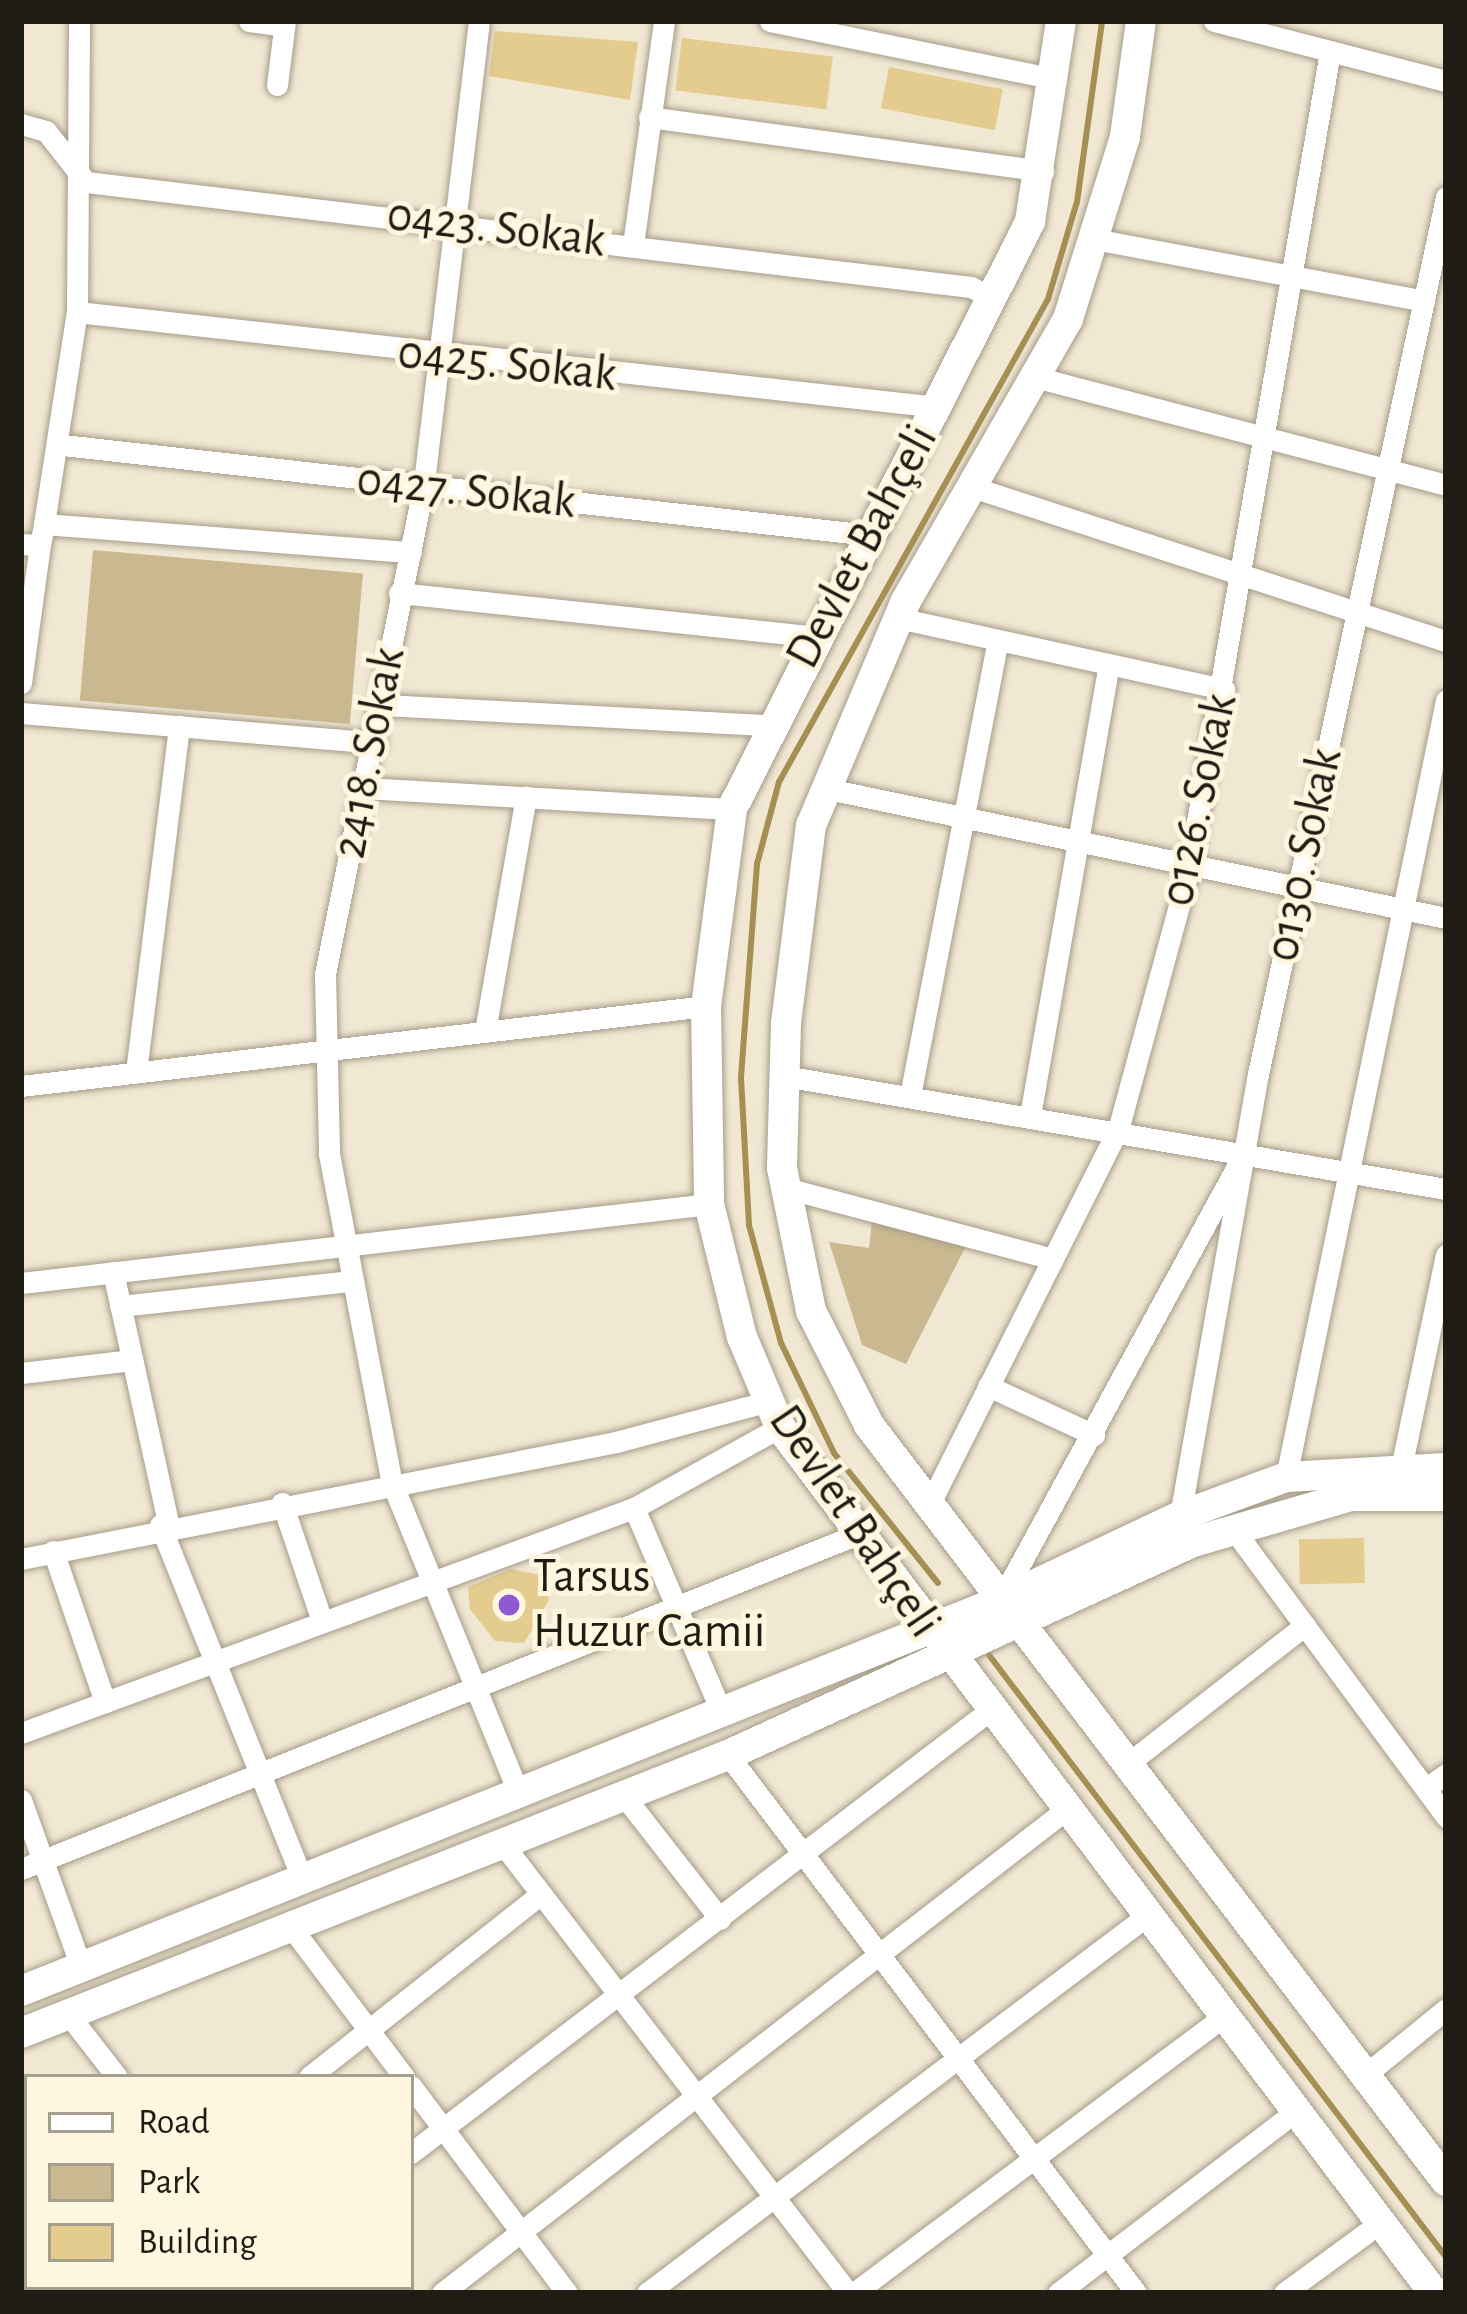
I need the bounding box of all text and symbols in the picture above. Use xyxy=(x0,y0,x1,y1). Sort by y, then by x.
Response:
street label: 0423. Sokak xyxy=(384,187,608,271)
street label: 0425. Sokak xyxy=(395,325,619,405)
street label: Devlet Bahçeli xyxy=(775,415,951,679)
street label: 0427. Sokak xyxy=(354,452,578,532)
street label: 2418. Sokak xyxy=(321,643,419,863)
street label: 0126. Sokak xyxy=(1149,689,1251,911)
street label: 0130. Sokak xyxy=(1254,743,1356,967)
street label: Devlet Bahçeli xyxy=(755,1395,953,1649)
place label: Tarsus Huzur Camii xyxy=(533,1548,765,1661)
marker: Tarsus Huzur Camii xyxy=(496,1592,522,1618)
legend xyxy=(24,2074,414,2290)
text: Road xyxy=(138,2104,210,2140)
text: Park xyxy=(138,2164,200,2200)
text: Building xyxy=(138,2224,257,2260)

